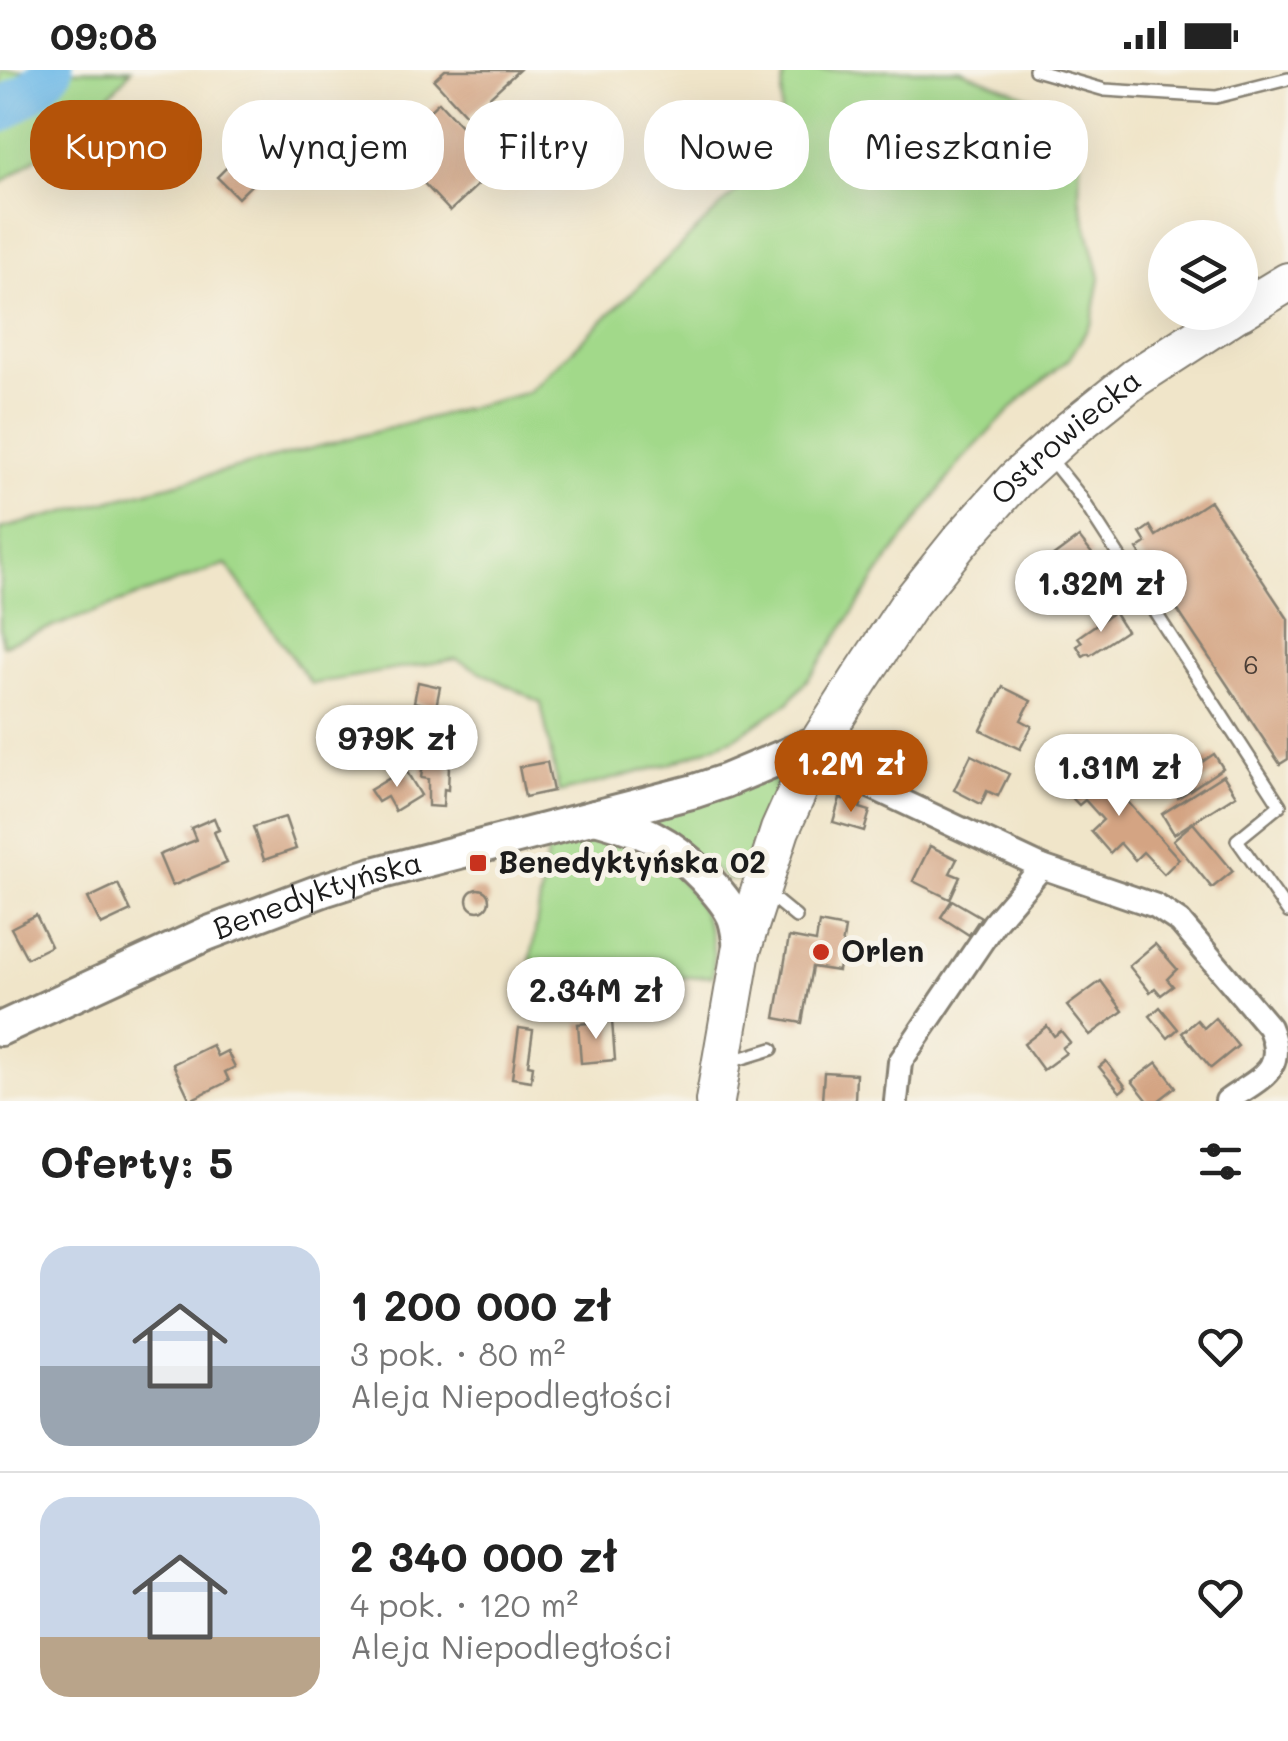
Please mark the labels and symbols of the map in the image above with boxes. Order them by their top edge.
street label: Ostrowiecka [980,359,1148,512]
pin: 1.32M zł [998,550,1204,635]
house number: 6 [1243,648,1259,680]
pin: 979K zł [305,705,489,790]
pin: 1.2M zł [759,730,943,815]
pin: 1.31M zł [1016,734,1222,819]
street label: Benedyktyńska [207,841,426,948]
place label: Benedyktyńska 02 [498,841,766,881]
marker: Benedyktyńska 02 [467,852,489,874]
place label: Orlen [841,930,924,970]
marker: Orlen [810,941,832,963]
pin: 2.34M zł [493,957,699,1042]

